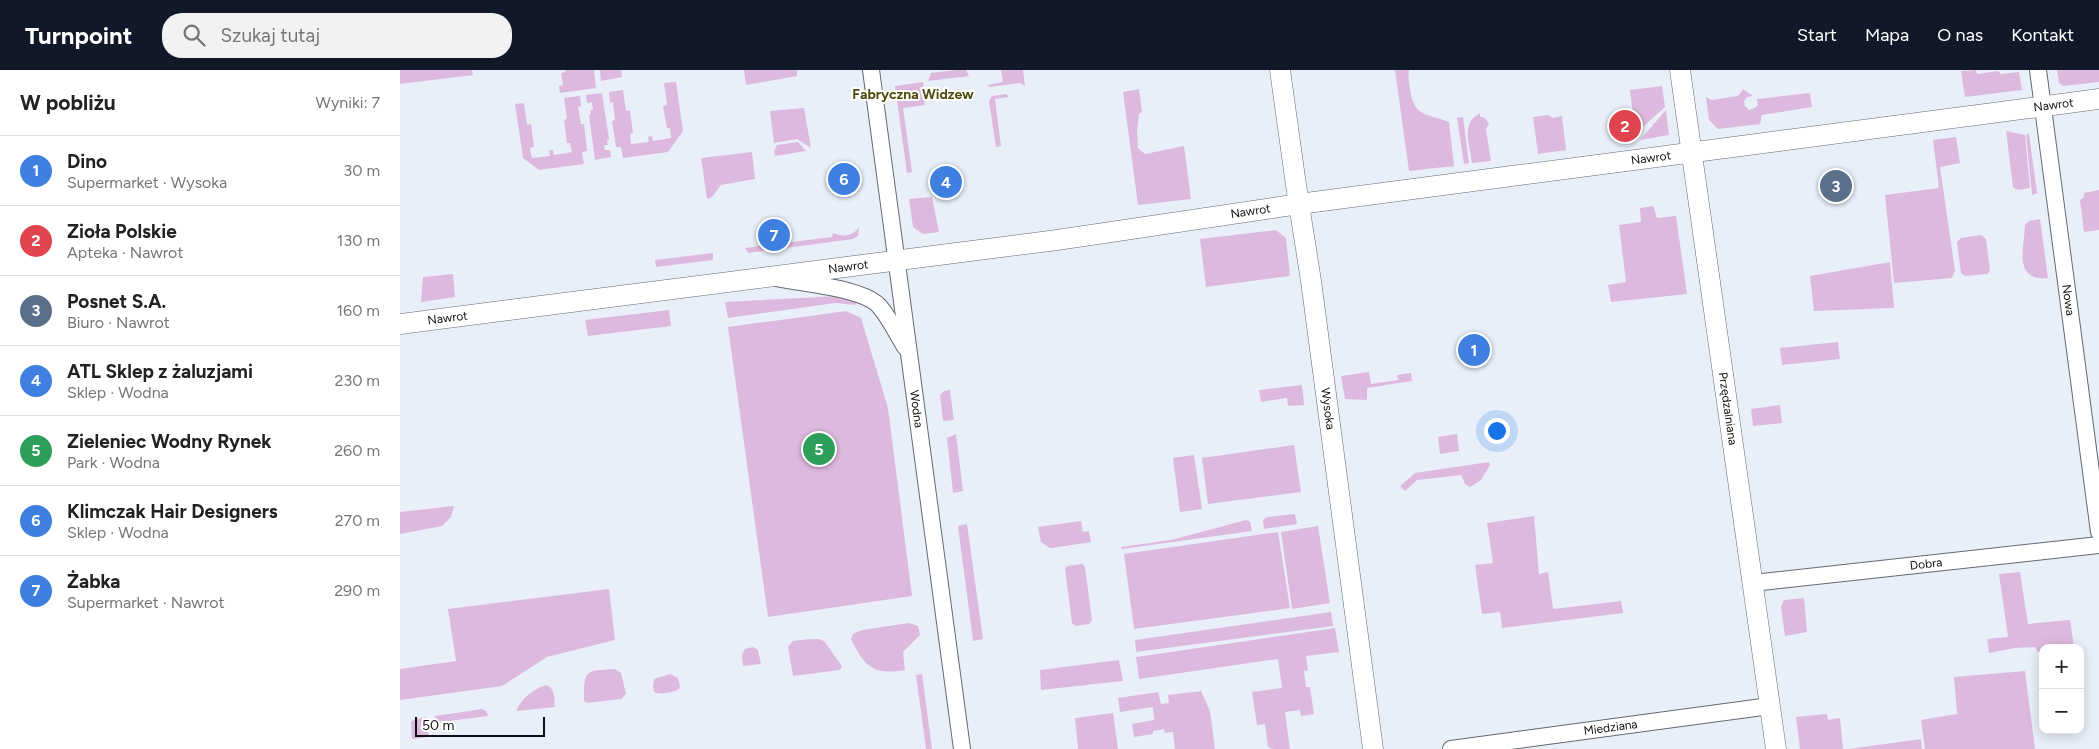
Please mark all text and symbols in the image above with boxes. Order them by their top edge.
search box [162,13,512,58]
text: Turnpoint [25,21,132,50]
icon: search [180,21,208,49]
text: Szukaj tutaj [220,24,320,47]
text: Start [1797,24,1837,46]
text: Mapa [1865,24,1909,46]
text: O nas [1937,24,1983,46]
text: Kontakt [2011,24,2074,46]
district label: Fabryczna Widzew [852,86,974,103]
text: W pobliżu [20,90,116,115]
text: Wyniki: 7 [316,93,380,112]
street label: Nawrot [2033,95,2075,115]
pin: 2 [1609,107,1641,145]
street label: Nawrot [1630,148,1672,167]
text: Dino [67,150,107,173]
pin: 6 [828,160,860,198]
text: 1 [33,161,39,180]
text: 30 m [343,161,380,180]
pin: 4 [930,163,962,201]
pin: 3 [1820,167,1852,205]
text: Supermarket · Wysoka [67,173,227,192]
street label: Nawrot [1230,201,1272,221]
pin: 7 [758,216,790,254]
text: Zioła Polskie [67,220,177,243]
text: 2 [31,231,41,250]
text: 130 m [337,231,380,250]
text: Apteka · Nawrot [67,243,183,262]
street label: Nawrot [827,257,870,276]
street label: Nowa [2059,283,2077,317]
text: Posnet S.A. [67,290,166,313]
text: 3 [32,301,40,320]
text: 160 m [337,301,380,320]
street label: Nawrot [427,308,469,327]
text: Biuro · Nawrot [67,313,170,332]
pin: 1 [1458,331,1490,369]
text: ATL Sklep z żaluzjami [67,360,253,383]
text: 4 [31,371,41,390]
text: 230 m [335,371,380,390]
street label: Przędzalniana [1716,371,1740,446]
text: Sklep · Wodna [67,383,169,402]
street label: Wysoka [1318,387,1338,430]
street label: Wodna [907,389,926,429]
your location [1484,418,1510,444]
text: Zieleniec Wodny Rynek [67,430,272,453]
pin: 5 [803,430,835,468]
text: 5 [31,441,41,460]
text: 260 m [334,441,380,460]
text: Park · Wodna [67,453,160,472]
text: Klimczak Hair Designers [67,500,278,523]
text: 6 [31,511,41,530]
text: 270 m [335,511,380,530]
text: Sklep · Wodna [67,523,169,542]
street label: Dobra [1909,555,1943,573]
text: Żabka [67,570,120,593]
text: 7 [32,581,40,600]
text: 290 m [334,581,380,600]
text: Supermarket · Nawrot [67,593,225,612]
map controls [2039,644,2084,734]
button: + [2039,644,2084,689]
button: − [2039,689,2084,734]
scale bar [415,714,545,737]
text: 50 m [422,717,454,734]
street label: Miedziana [1583,717,1638,738]

